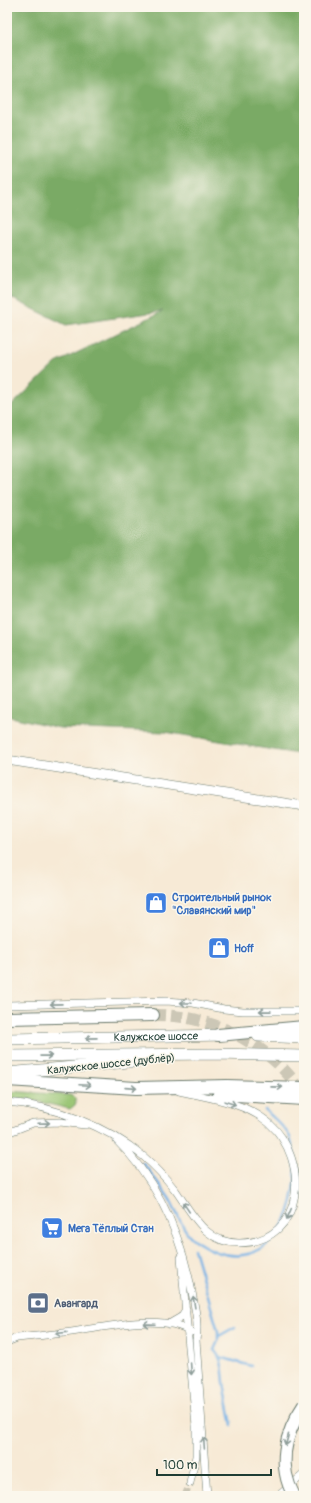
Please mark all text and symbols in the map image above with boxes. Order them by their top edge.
shop icon: Строительный рынок "Славянский мир" [143,890,169,916]
place label: Строительный рынок "Славянский мир" [172,891,272,917]
shop icon: Hoff [206,935,232,961]
place label: Hoff [234,942,255,955]
one-way arrow [180,999,193,1006]
one-way arrow [50,1000,63,1008]
one-way arrow [259,1007,272,1015]
street label: Калужское шоссе [114,1029,199,1044]
one-way arrow [85,1034,98,1042]
street label: Калужское шоссе (дублёр) [46,1051,176,1077]
one-way arrow [39,1052,52,1059]
one-way arrow [78,1081,91,1089]
one-way arrow [270,1083,283,1091]
one-way arrow [124,1084,137,1091]
one-way arrow [223,1100,236,1107]
one-way arrow [37,1119,50,1127]
one-way arrow [182,1201,190,1212]
one-way arrow [285,1207,292,1219]
supermarket icon: Мега Тёплый Cтан [39,1215,65,1241]
place label: Мега Тёплый Cтан [68,1222,154,1235]
bank icon: Авангард [25,1290,51,1316]
one-way arrow [190,1296,198,1309]
place label: Авангард [54,1297,98,1310]
one-way arrow [143,1320,156,1327]
one-way arrow [55,1329,68,1337]
one-way arrow [187,1362,194,1375]
one-way arrow [283,1433,290,1446]
one-way arrow [201,1437,208,1450]
scale bar [157,1451,271,1477]
text: 100 m [163,1458,198,1473]

